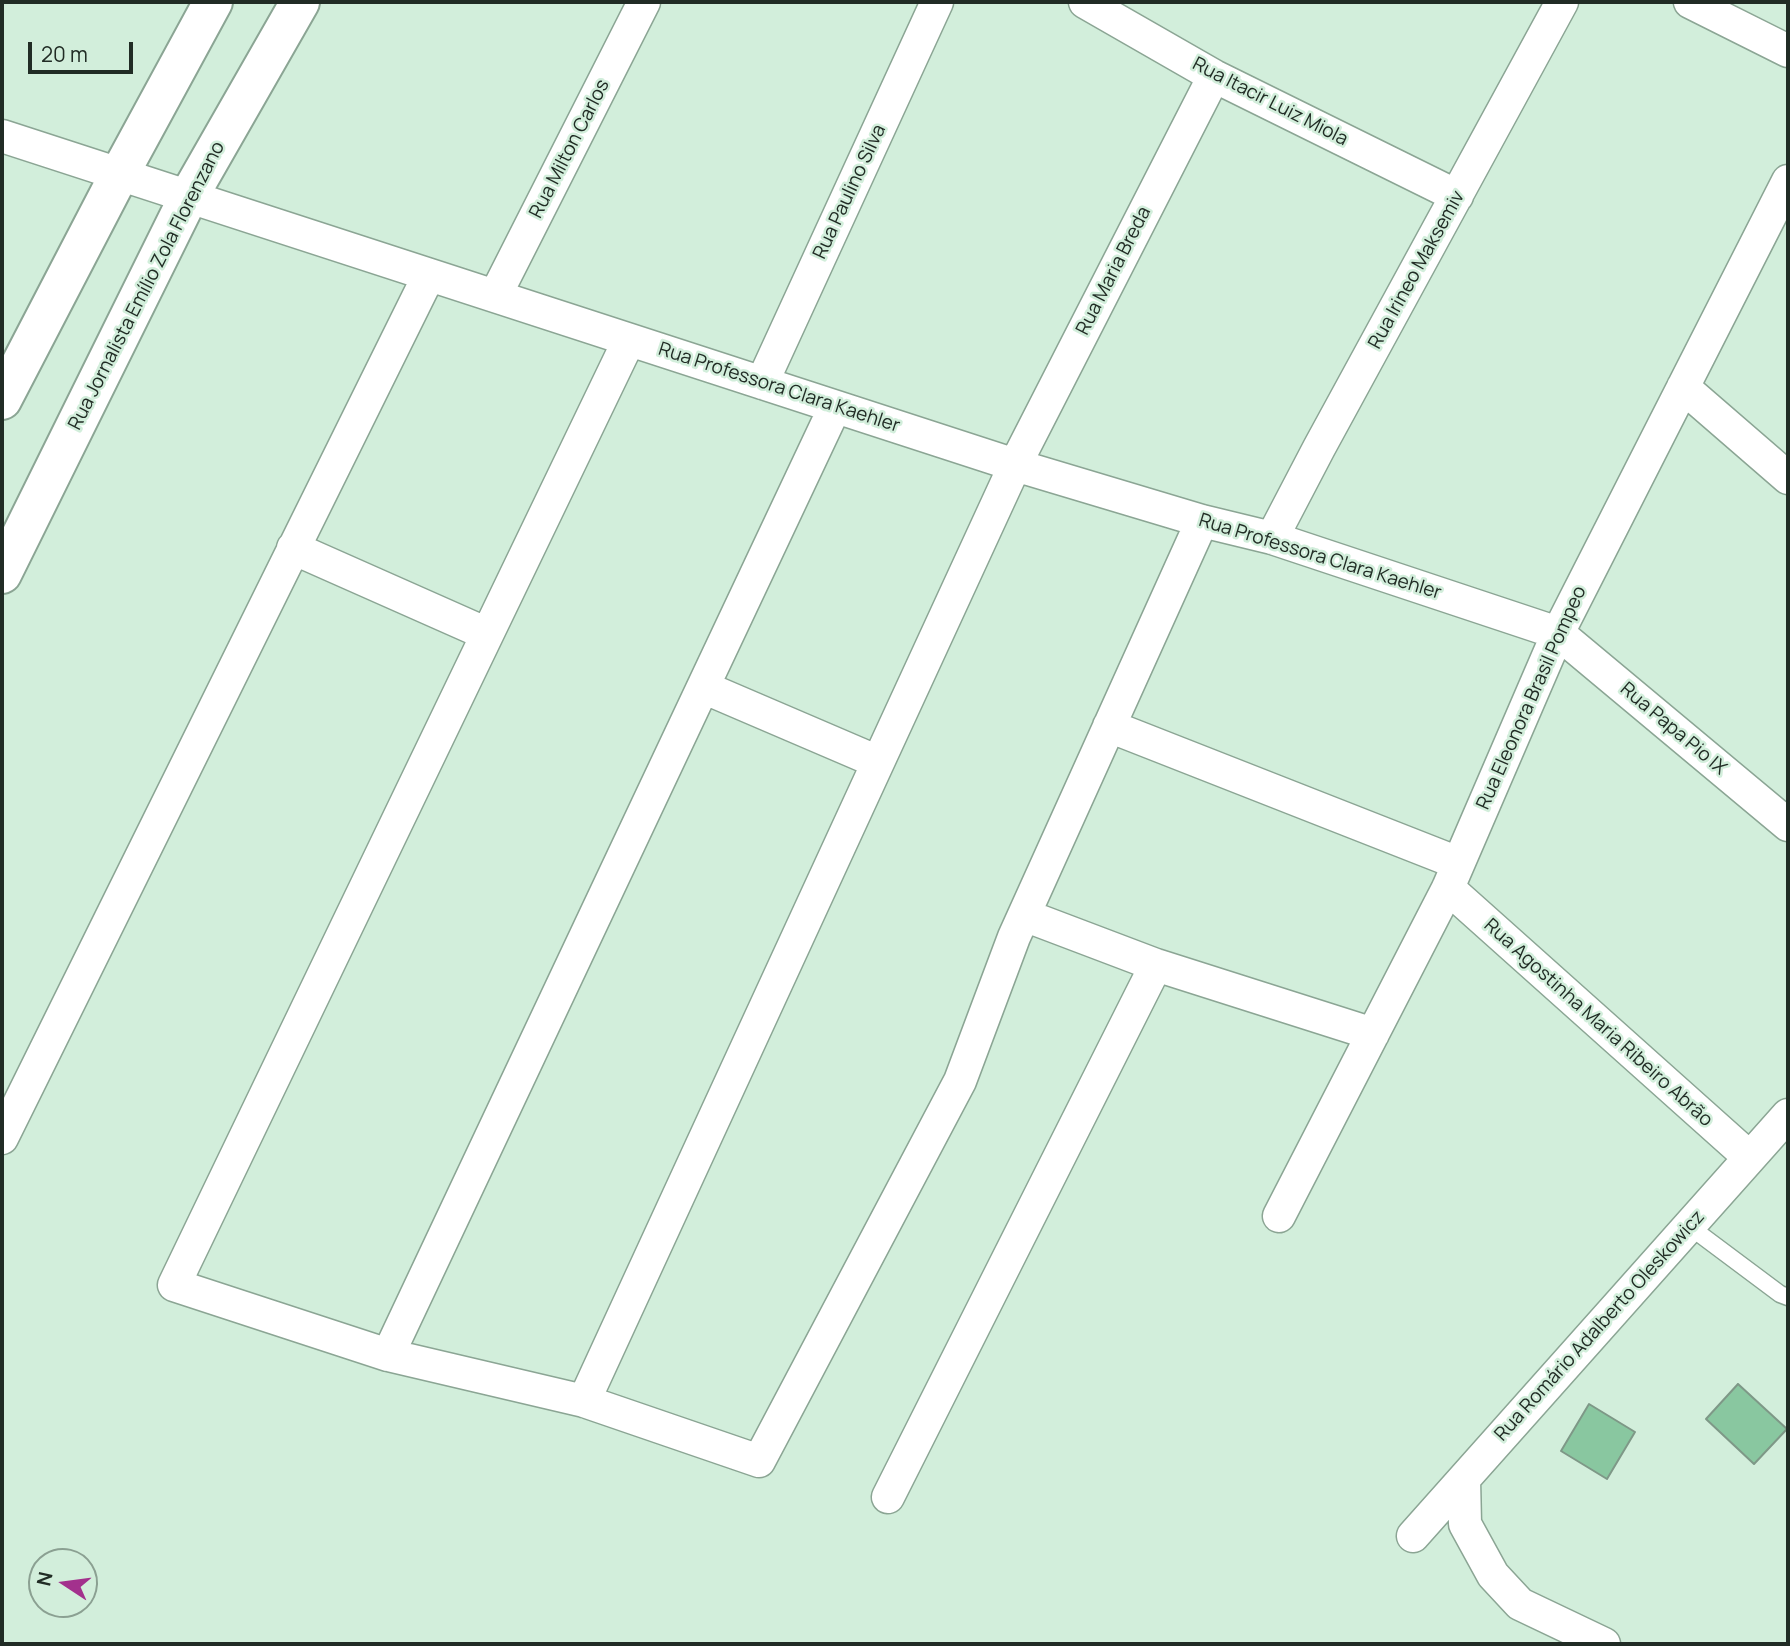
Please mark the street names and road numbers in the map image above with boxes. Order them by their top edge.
street label: Rua Itacir Luiz Miola [1188,53,1352,151]
street label: Rua Milton Carlos [525,76,615,222]
street label: Rua Paulino Silva [809,121,891,263]
street label: Rua Jornalista Emílio Zola Florenzano [64,138,230,434]
street label: Rua Irineo Maksemiv [1364,187,1470,353]
street label: Rua Maria Breda [1072,203,1156,339]
street label: Rua Professora Clara Kaehler [655,338,903,438]
street label: Rua Professora Clara Kaehler [1196,509,1444,605]
street label: Rua Eleonora Brasil Pompeo [1472,583,1592,813]
street label: Rua Papa Pio IX [1615,678,1731,780]
street label: Rua Agostinha Maria Ribeiro Abrão [1479,914,1717,1132]
street label: Rua Romário Adalberto Oleskowicz [1490,1206,1710,1446]

